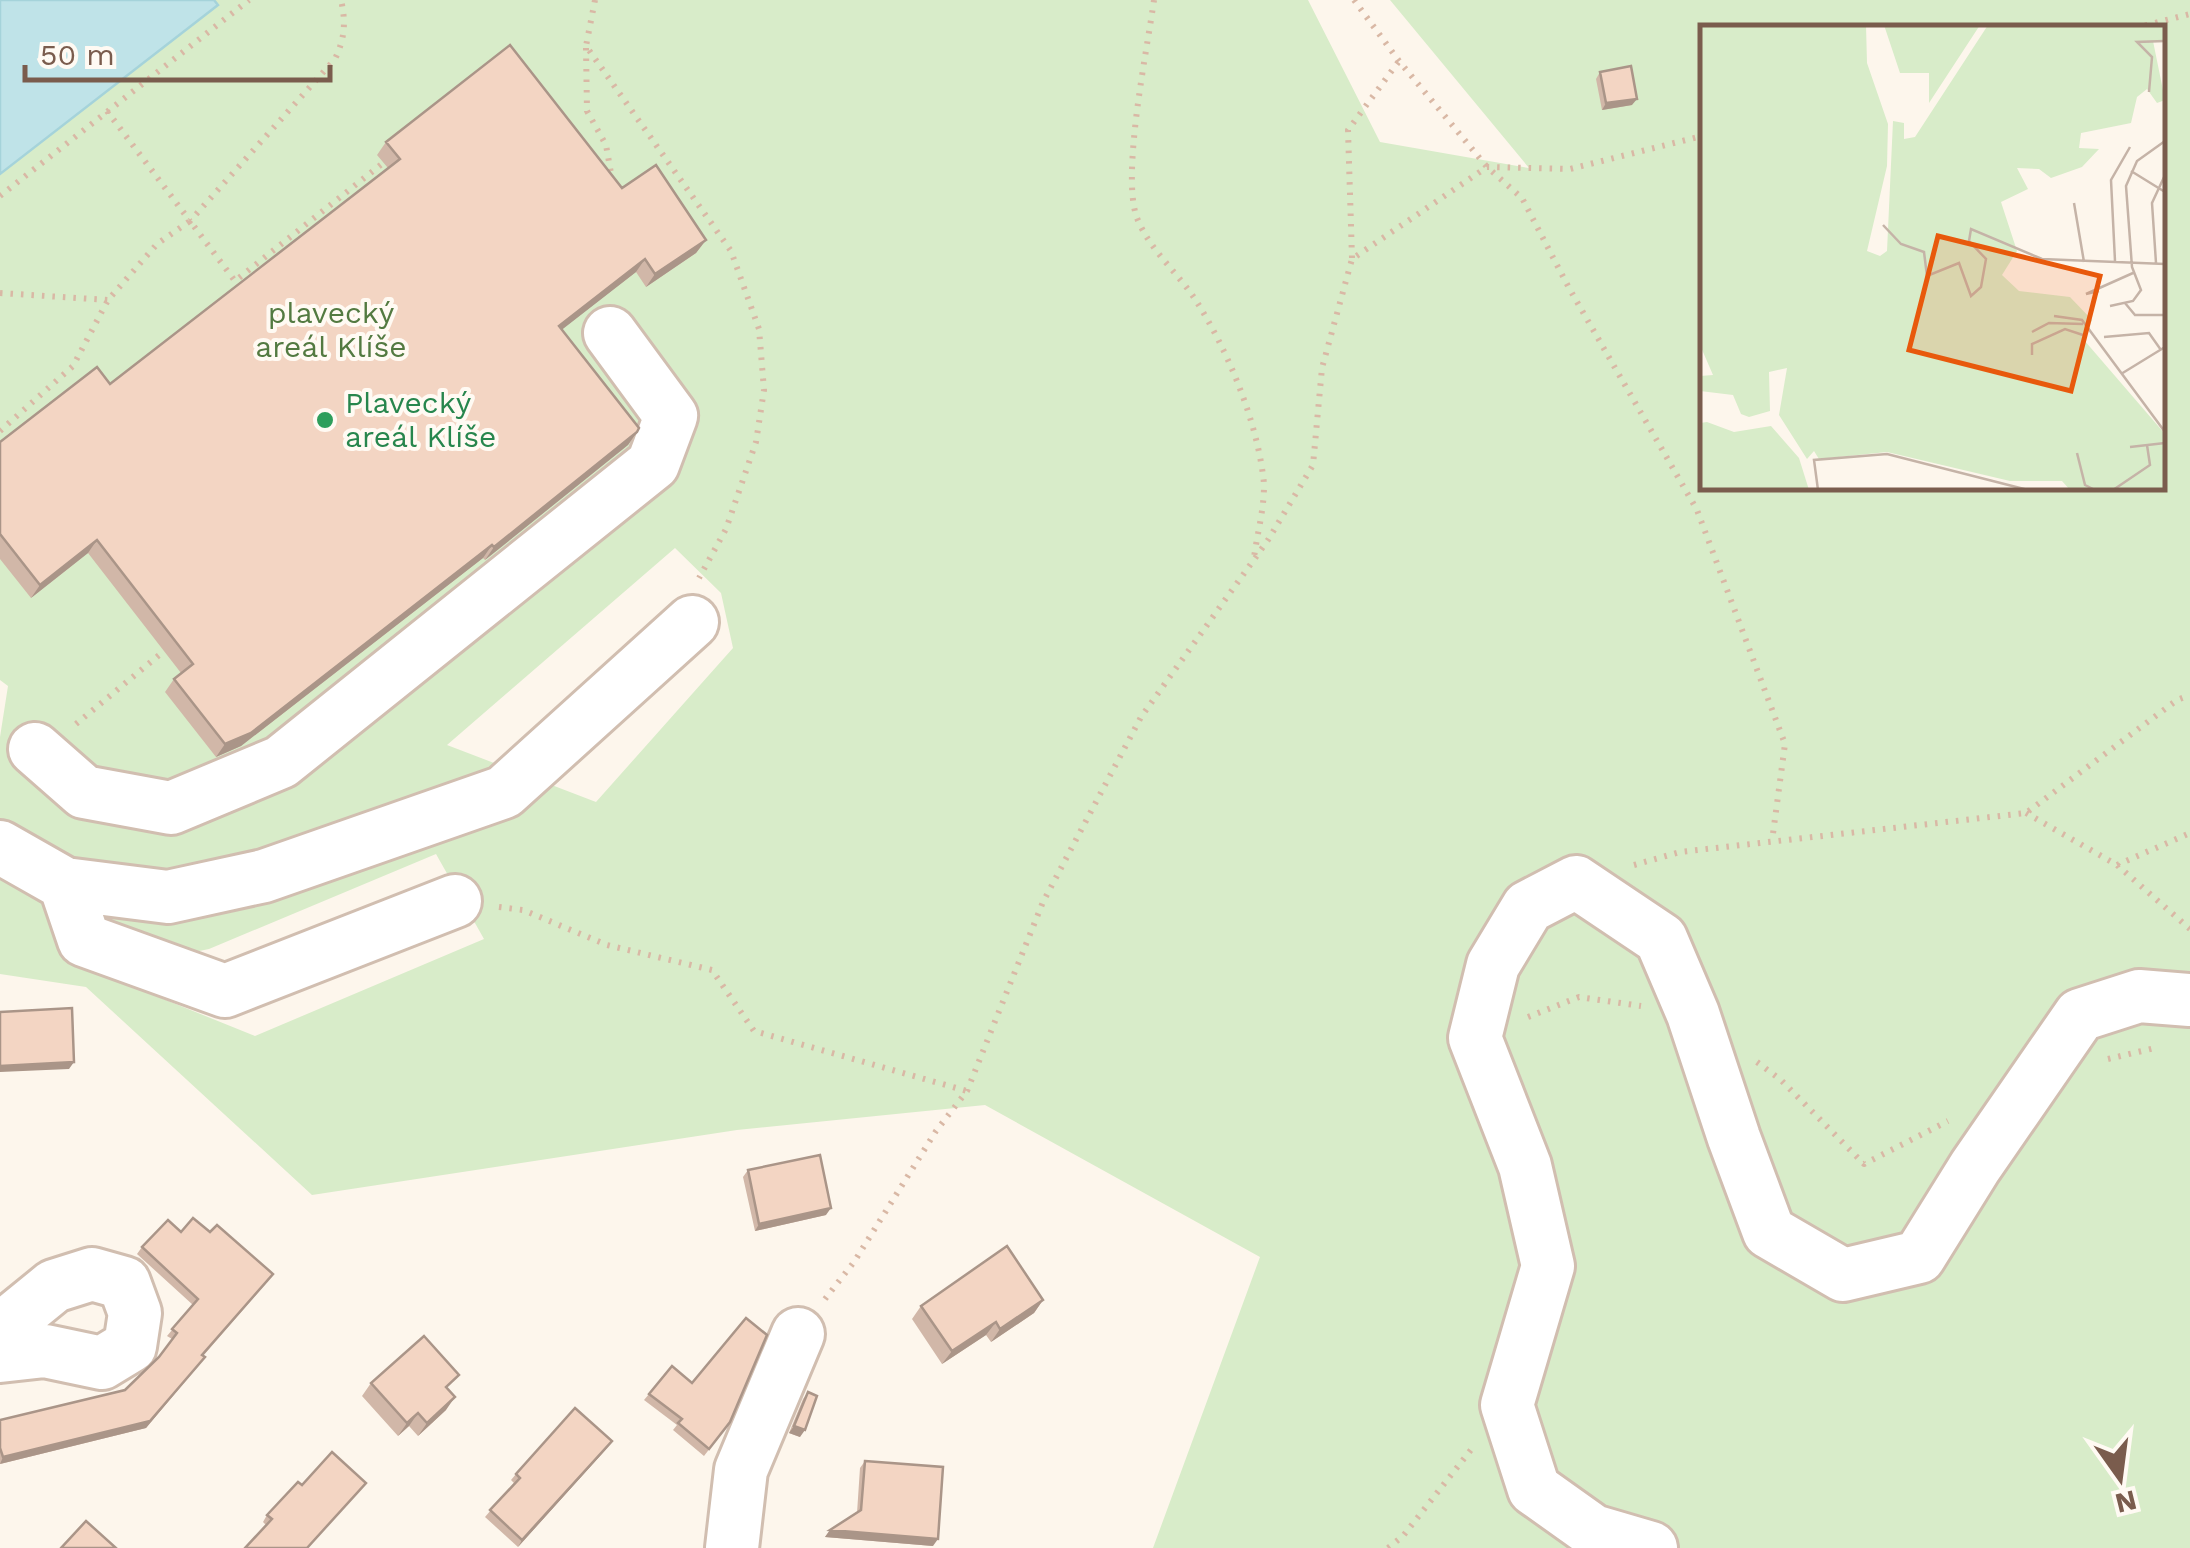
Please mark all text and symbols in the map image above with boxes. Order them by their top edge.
scale bar [25,20,330,82]
inset map [1700,25,2165,490]
text: 50 m [40,37,115,72]
park label: plavecký areál Klíše [255,295,407,364]
place label: Plavecký areál Klíše [345,385,496,454]
marker: Plavecký areál Klíše [314,409,336,431]
north arrow [2070,1428,2170,1528]
text: N [2112,1483,2140,1520]

